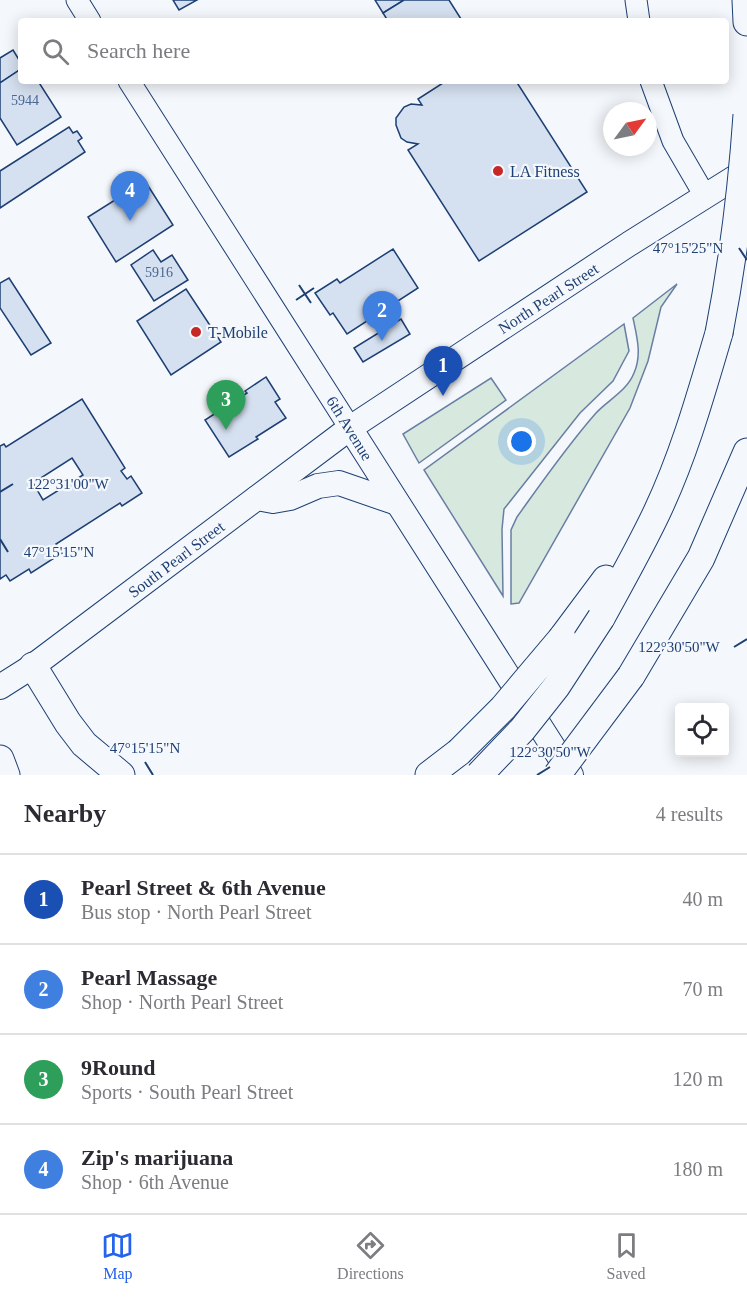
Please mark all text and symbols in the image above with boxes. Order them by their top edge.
search box [18,18,729,84]
icon: search [39,35,72,68]
text: Search here [87,38,190,63]
house number: 5944 [11,93,39,108]
north arrow [603,102,657,156]
place label: LA Fitness [510,163,580,180]
marker: LA Fitness [491,164,505,178]
pin: 4 [110,172,150,221]
text: 47°15'25"N [653,240,723,256]
street label: North Pearl Street [495,260,602,337]
house number: 5916 [145,265,173,280]
pin: 2 [362,292,401,341]
place label: T-Mobile [208,324,268,341]
marker: T-Mobile [189,325,203,339]
pin: 1 [424,346,462,396]
pin: 3 [206,380,246,430]
street label: 6th Avenue [323,393,376,463]
your location [507,427,536,456]
text: 122°31'00"W [27,476,110,492]
street label: South Pearl Street [125,518,228,601]
text: 47°15'15"N [24,544,94,560]
text: 122°30'50"W [638,639,721,655]
map controls [675,703,729,757]
button: locate [675,703,729,757]
text: 47°15'15"N [110,740,180,756]
text: 122°30'50"W [509,744,592,760]
text: Nearby [24,799,106,828]
text: 4 results [656,803,723,825]
text: Pearl Street & 6th Avenue [81,875,326,900]
text: 1 [39,888,49,910]
text: 40 m [682,888,723,910]
text: Bus stop · North Pearl Street [81,901,312,923]
text: Pearl Massage [81,965,217,990]
text: 2 [39,978,49,1000]
text: 70 m [682,978,723,1000]
text: Shop · North Pearl Street [81,991,283,1013]
text: 9Round [81,1055,156,1080]
text: 3 [39,1068,49,1090]
text: 120 m [672,1068,723,1090]
text: Sports · South Pearl Street [81,1081,293,1103]
text: Zip's marijuana [81,1145,233,1170]
text: 4 [39,1158,49,1180]
text: 180 m [672,1158,723,1180]
text: Shop · 6th Avenue [81,1171,229,1193]
tab: Map [101,1229,134,1283]
tab: Directions [337,1229,404,1283]
tab: Saved [606,1229,646,1283]

